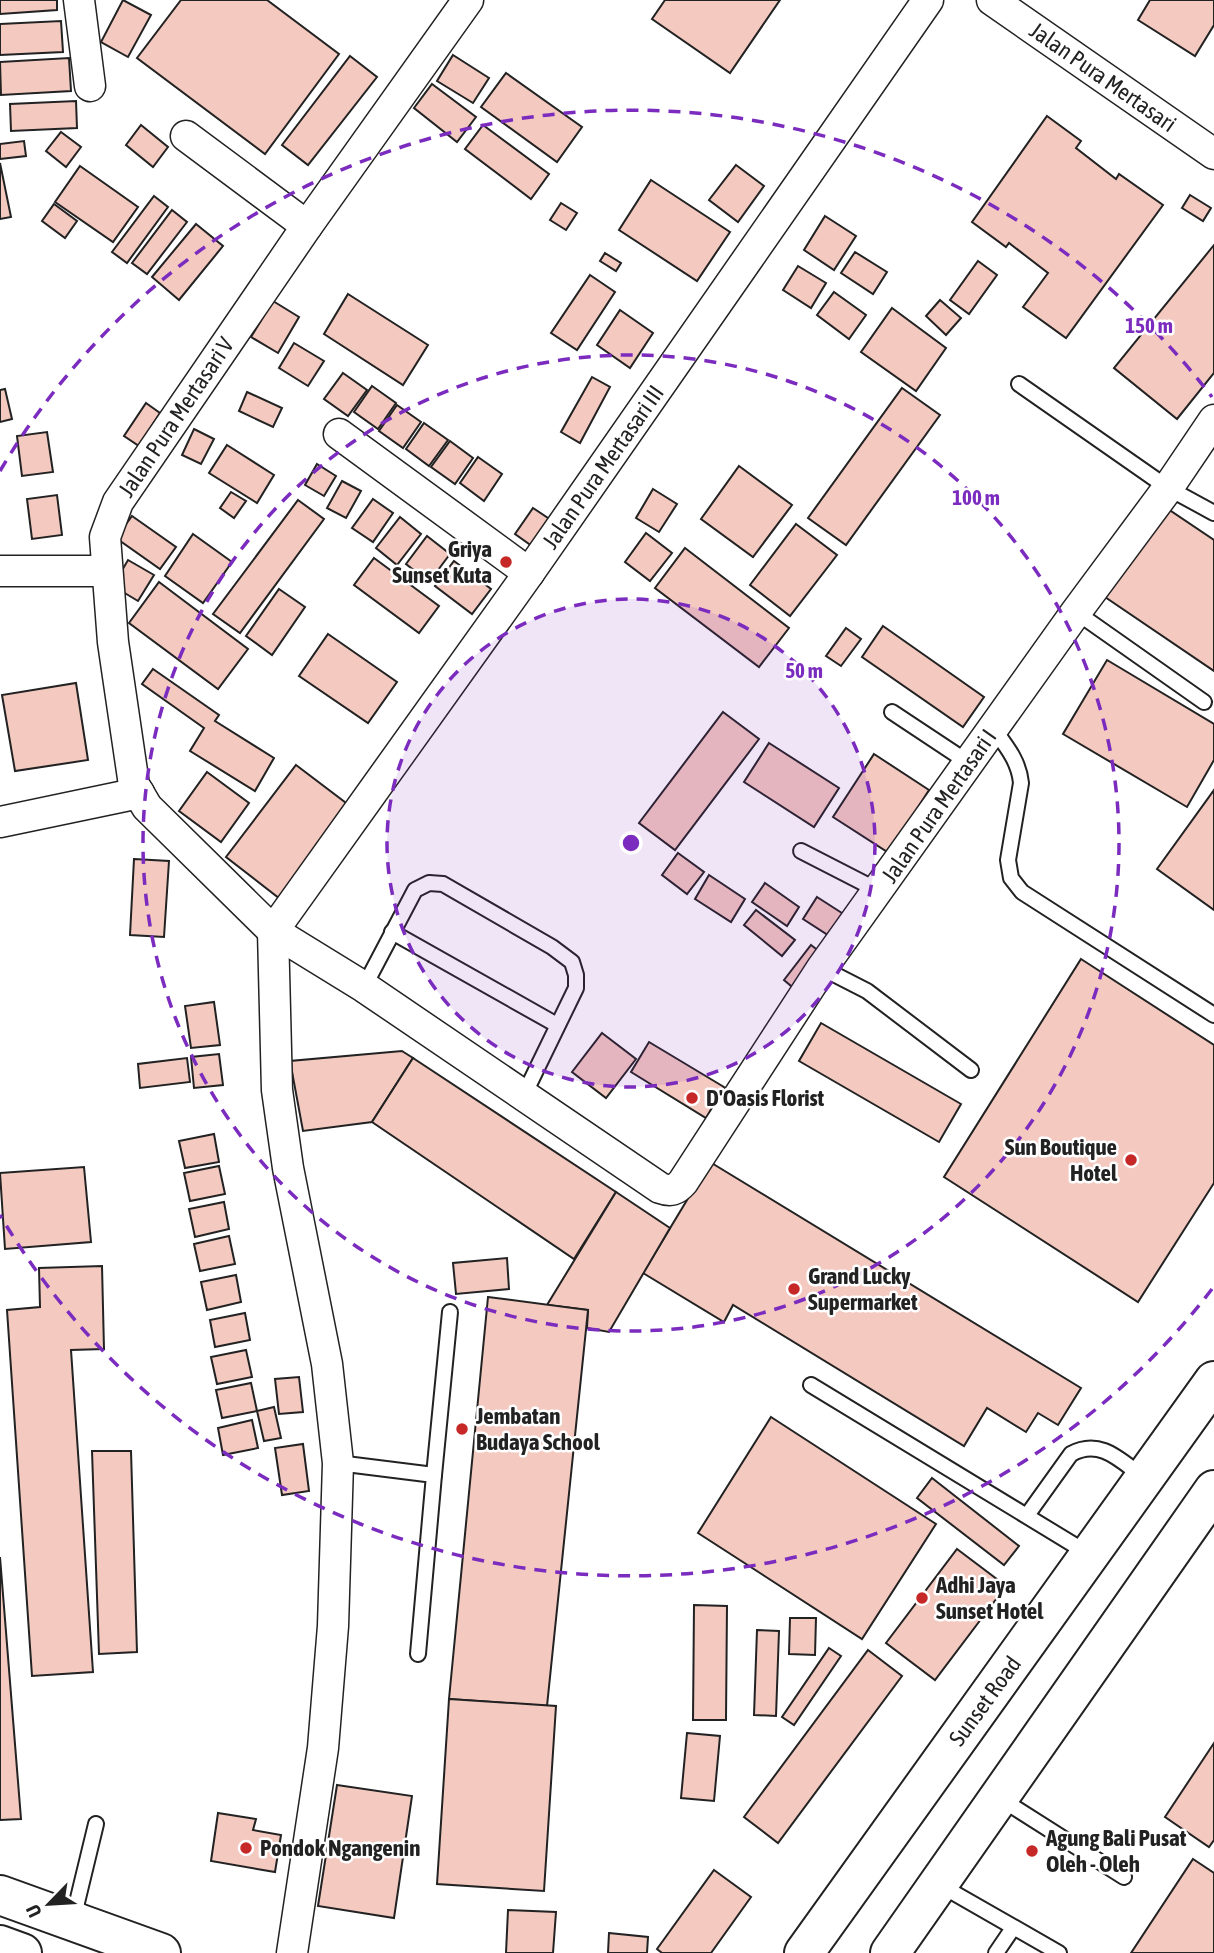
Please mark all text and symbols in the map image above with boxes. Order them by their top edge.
street label: Jalan Pura Mertasari [1025,17,1181,137]
text: 150 m [1125,313,1173,337]
street label: Jalan Pura Mertasari V [113,332,239,502]
street label: Jalan Pura Mertasari III [537,380,669,554]
text: 100 m [952,485,1000,509]
place label: Griya Sunset Kuta [392,536,492,588]
marker: Griya Sunset Kuta [498,554,514,570]
text: 50 m [785,658,823,682]
street label: Jalan Pura Mertasari I [876,724,1002,888]
centre of rings [619,831,643,855]
place label: D'Oasis Florist [706,1085,825,1111]
marker: D'Oasis Florist [684,1090,700,1106]
place label: Sun Boutique Hotel [1005,1134,1118,1186]
marker: Sun Boutique Hotel [1123,1152,1139,1168]
place label: Grand Lucky Supermarket [808,1263,918,1315]
marker: Grand Lucky Supermarket [786,1281,802,1297]
place label: Jembatan Budaya School [475,1403,601,1455]
marker: Jembatan Budaya School [454,1421,470,1437]
place label: Adhi Jaya Sunset Hotel [935,1572,1044,1624]
marker: Adhi Jaya Sunset Hotel [914,1590,930,1606]
street label: Sunset Road [944,1651,1026,1751]
place label: Agung Bali Pusat Oleh - Oleh [1045,1825,1187,1877]
place label: Pondok Ngangenin [260,1835,420,1861]
marker: Pondok Ngangenin [238,1840,254,1856]
marker: Agung Bali Pusat Oleh - Oleh [1024,1843,1040,1859]
north arrow [14,1869,84,1939]
text: U [21,1901,46,1921]

